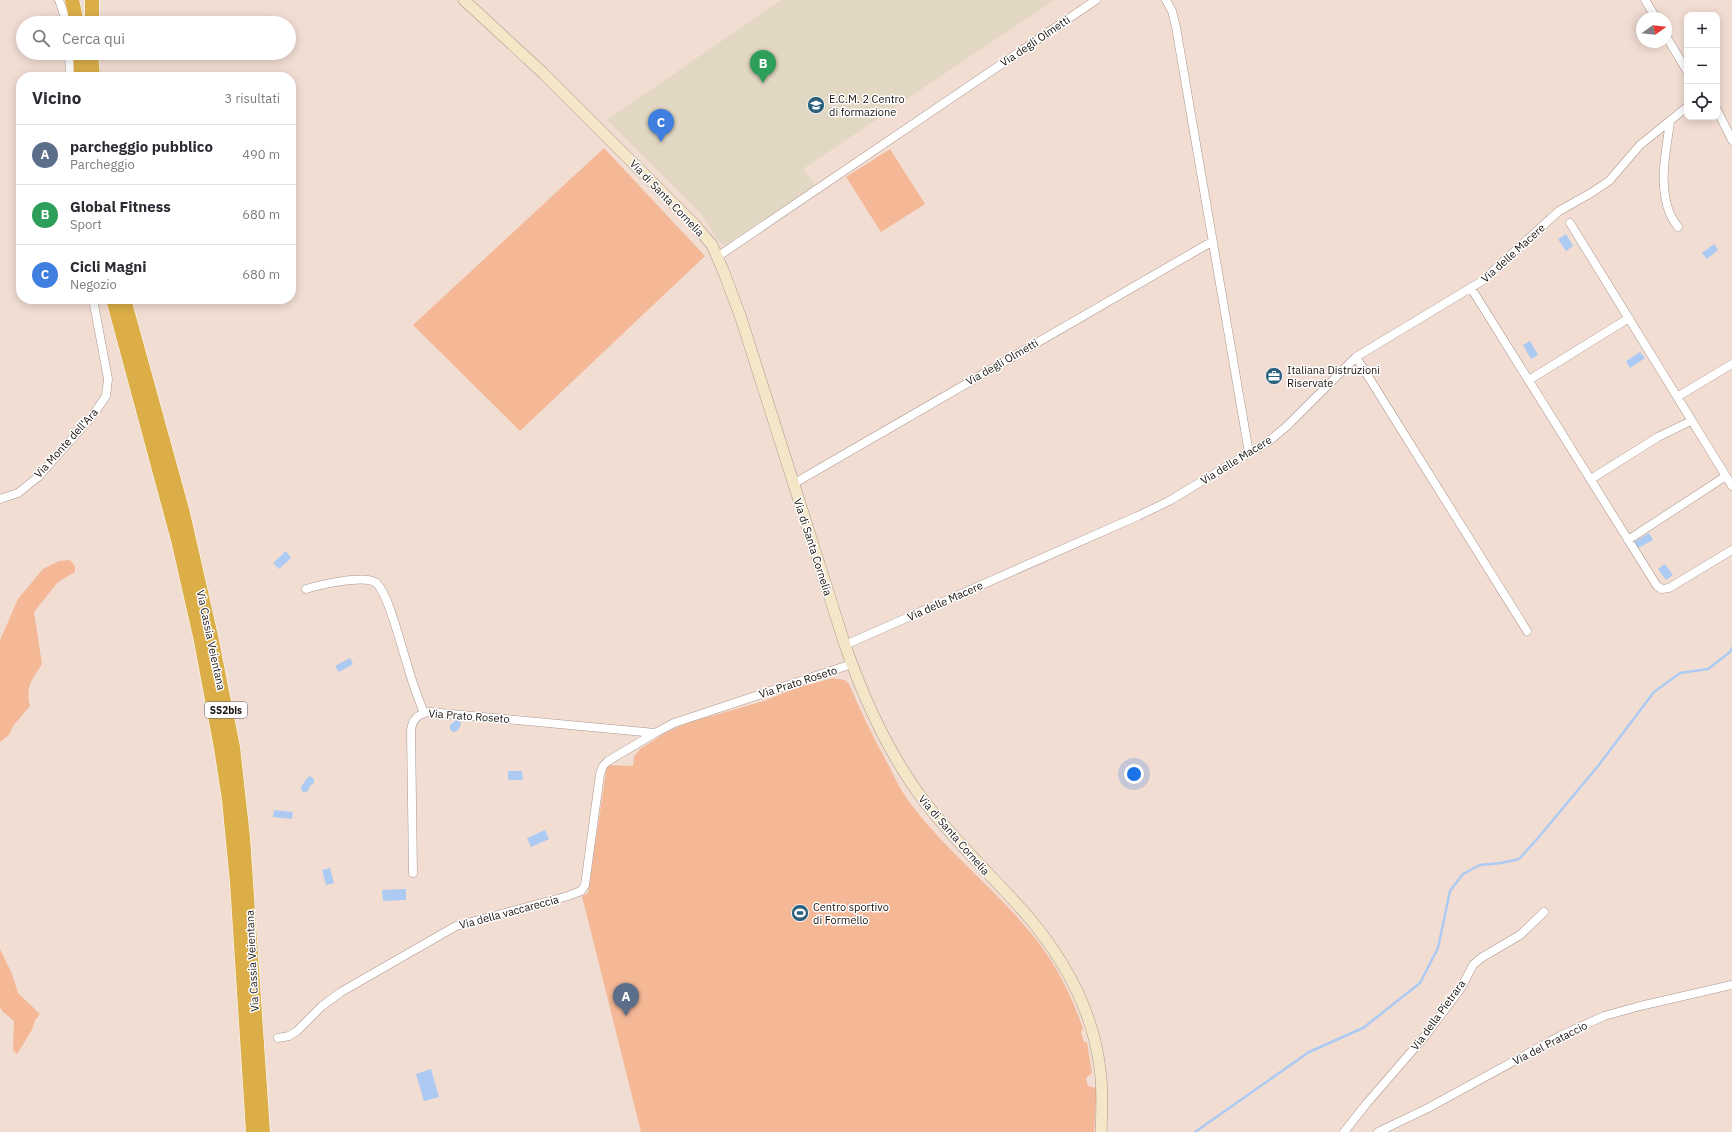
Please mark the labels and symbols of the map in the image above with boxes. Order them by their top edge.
street label: Via degli Olmetti [997,12,1073,70]
north arrow [1636,12,1672,48]
pin: B [750,50,776,83]
place label: E.C.M. 2 Centro di formazione [829,92,905,119]
school or university icon: E.C.M. 2 Centro di formazione [806,95,826,115]
pin: C [648,109,674,142]
street label: Via di Santa Cornelia [627,157,707,239]
street label: Via delle Macere [1478,221,1548,285]
street label: Via degli Olmetti [963,336,1041,388]
place label: Italiana Distruzioni Riservate [1287,363,1380,390]
office icon: Italiana Distruzioni Riservate [1264,366,1284,386]
street label: Via Monte dell'Ara [31,405,101,481]
street label: Via delle Macere [1198,433,1274,487]
street label: Via di Santa Cornelia [791,497,835,598]
street label: Via delle Macere [905,578,985,624]
street label: Via Cassia Veientana [194,589,228,691]
street label: Via Prato Roseto [757,663,839,701]
road number: SS2bis [205,702,247,718]
street label: Via Prato Roseto [428,706,510,726]
your location [1124,764,1144,784]
street label: Via di Santa Cornelia [915,792,993,878]
street label: Via della vaccareccia [458,892,560,932]
place label: Centro sportivo di Formello [813,900,889,927]
sports icon: Centro sportivo di Formello [790,903,810,923]
street label: Via Cassia Veientana [242,910,262,1012]
street label: Via della Pietrara [1408,977,1468,1053]
pin: A [613,983,639,1016]
street label: Via del Prataccio [1510,1018,1590,1068]

